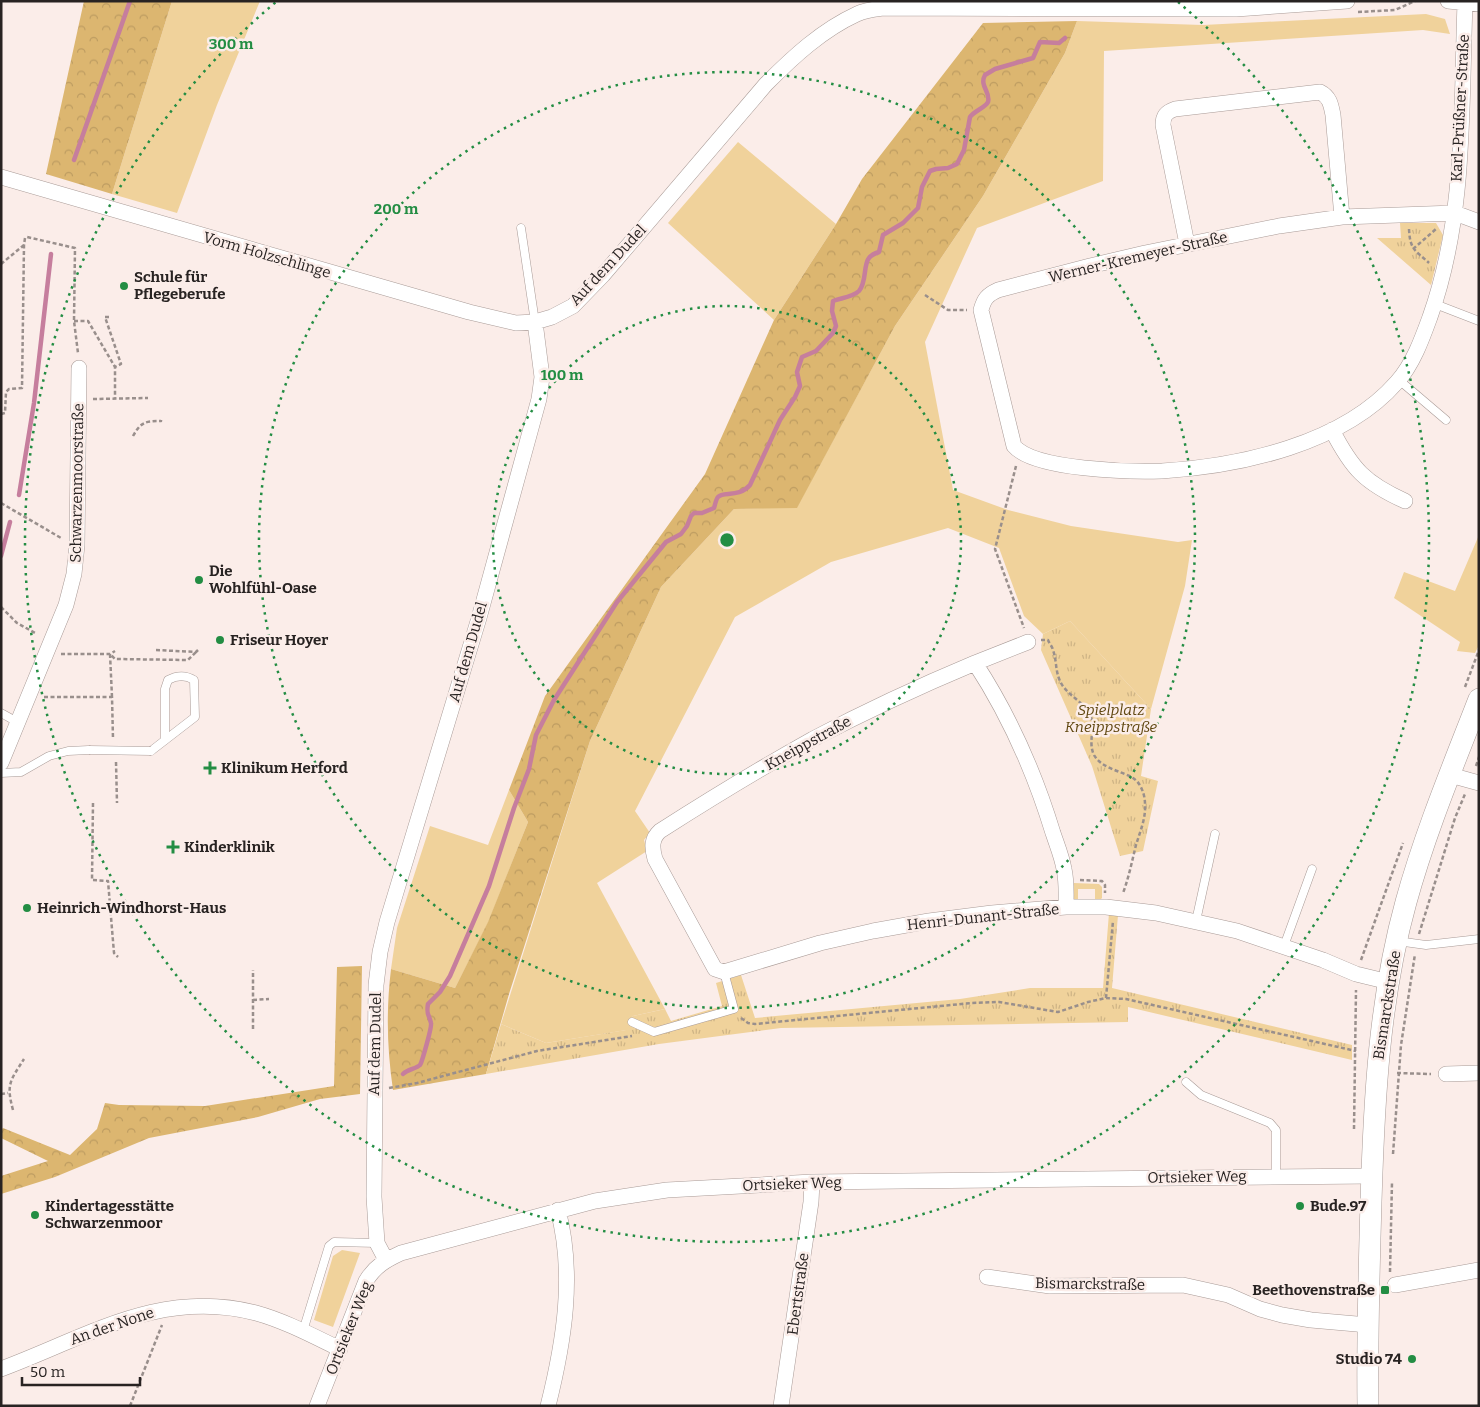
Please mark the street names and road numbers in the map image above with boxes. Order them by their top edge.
street label: Karl-Prüßner-Straße [1447,34,1473,182]
street label: Auf dem Dudel [566,221,650,309]
street label: Vorm Holzschlinge [201,228,333,282]
street label: Werner-Kremeyer-Straße [1047,228,1229,286]
street label: Schwarzenmoorstraße [67,403,87,563]
street label: Auf dem Dudel [445,600,491,704]
street label: Kneippstraße [762,712,854,774]
street label: Henri-Dunant-Straße [906,900,1060,934]
street label: Bismarckstraße [1370,949,1404,1061]
street label: Auf dem Dudel [365,992,385,1096]
street label: Ortsieker Weg [1147,1167,1247,1187]
street label: Ortsieker Weg [742,1173,842,1195]
street label: Ebertstraße [783,1252,813,1336]
street label: Bismarckstraße [1035,1274,1145,1294]
street label: Ortsieker Weg [322,1279,376,1377]
street label: An der None [68,1303,156,1349]

